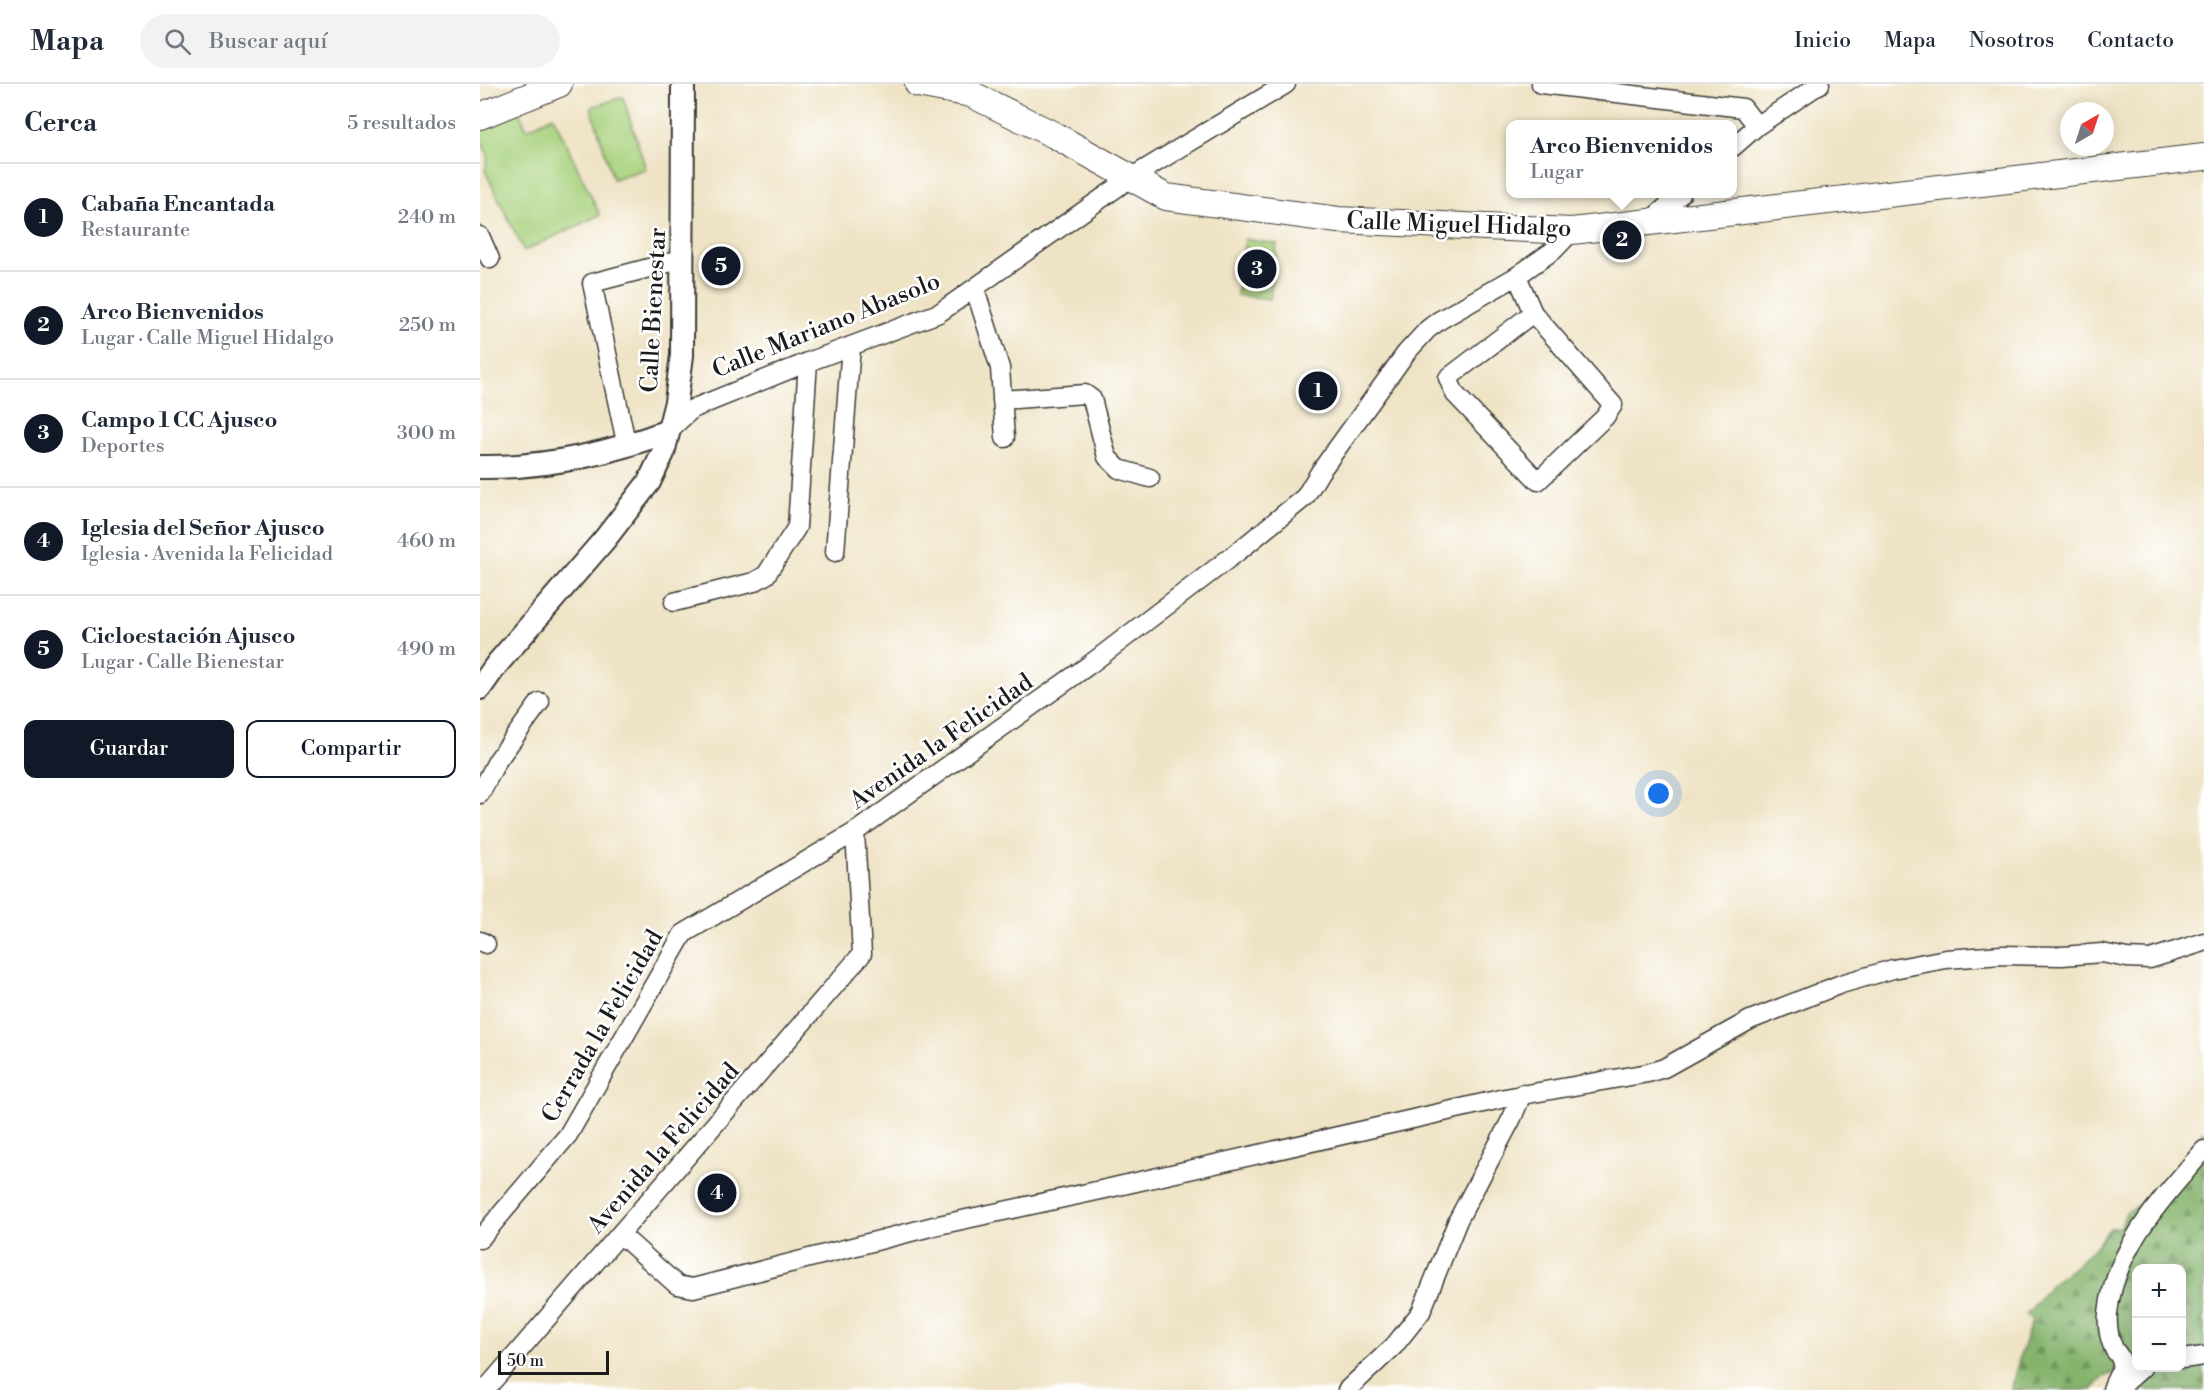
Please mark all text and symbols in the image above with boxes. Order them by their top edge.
search box [140,14,560,68]
text: Mapa [30,24,104,59]
icon: search [161,25,194,58]
text: Buscar aquí [209,28,328,55]
text: Inicio [1794,28,1851,54]
text: Mapa [1884,28,1936,54]
text: Nosotros [1969,28,2054,54]
text: Contacto [2087,28,2174,54]
north arrow [2060,102,2114,156]
text: Cerca [24,107,97,139]
text: 5 resultados [347,111,456,136]
popup [1506,120,1737,198]
text: Arco Bienvenidos [1530,133,1713,160]
text: Lugar [1530,160,1584,185]
text: Cabaña Encantada [81,191,275,218]
text: 1 [39,205,48,230]
text: 240 m [398,205,456,230]
street label: Calle Miguel Hidalgo [1346,206,1572,244]
text: Restaurante [81,218,190,243]
pin: 2 [1602,218,1642,262]
street label: Calle Bienestar [635,227,673,393]
pin: 5 [702,244,740,288]
pin: 3 [1238,246,1276,291]
street label: Calle Mariano Abasolo [708,266,945,385]
text: Arco Bienvenidos [81,299,264,326]
text: 2 [37,313,50,338]
text: 250 m [399,313,456,338]
text: Lugar · Calle Miguel Hidalgo [81,326,334,351]
pin: 1 [1298,368,1338,414]
text: Campo 1 CC Ajusco [81,407,278,434]
text: 3 [37,421,50,446]
text: 300 m [397,421,456,446]
text: Deportes [81,434,164,459]
text: Iglesia del Señor Ajusco [81,515,325,542]
text: 4 [37,529,50,554]
text: 460 m [397,529,456,554]
text: Iglesia · Avenida la Felicidad [81,542,333,567]
text: Cicloestación Ajusco [81,623,295,650]
text: 5 [37,637,50,662]
text: 490 m [397,637,456,662]
text: Lugar · Calle Bienestar [81,650,284,675]
street label: Avenida la Felicidad [843,667,1039,817]
button: Guardar [24,720,234,778]
button: Compartir [246,720,456,778]
your location [1644,779,1673,808]
street label: Cerrada la Felicidad [535,924,670,1128]
street label: Avenida la Felicidad [581,1057,746,1241]
pin: 4 [698,1170,736,1216]
map controls [2132,1264,2186,1372]
button: + [2132,1264,2186,1318]
button: − [2132,1318,2186,1372]
scale bar [498,1348,609,1376]
text: 50 m [507,1351,544,1371]

